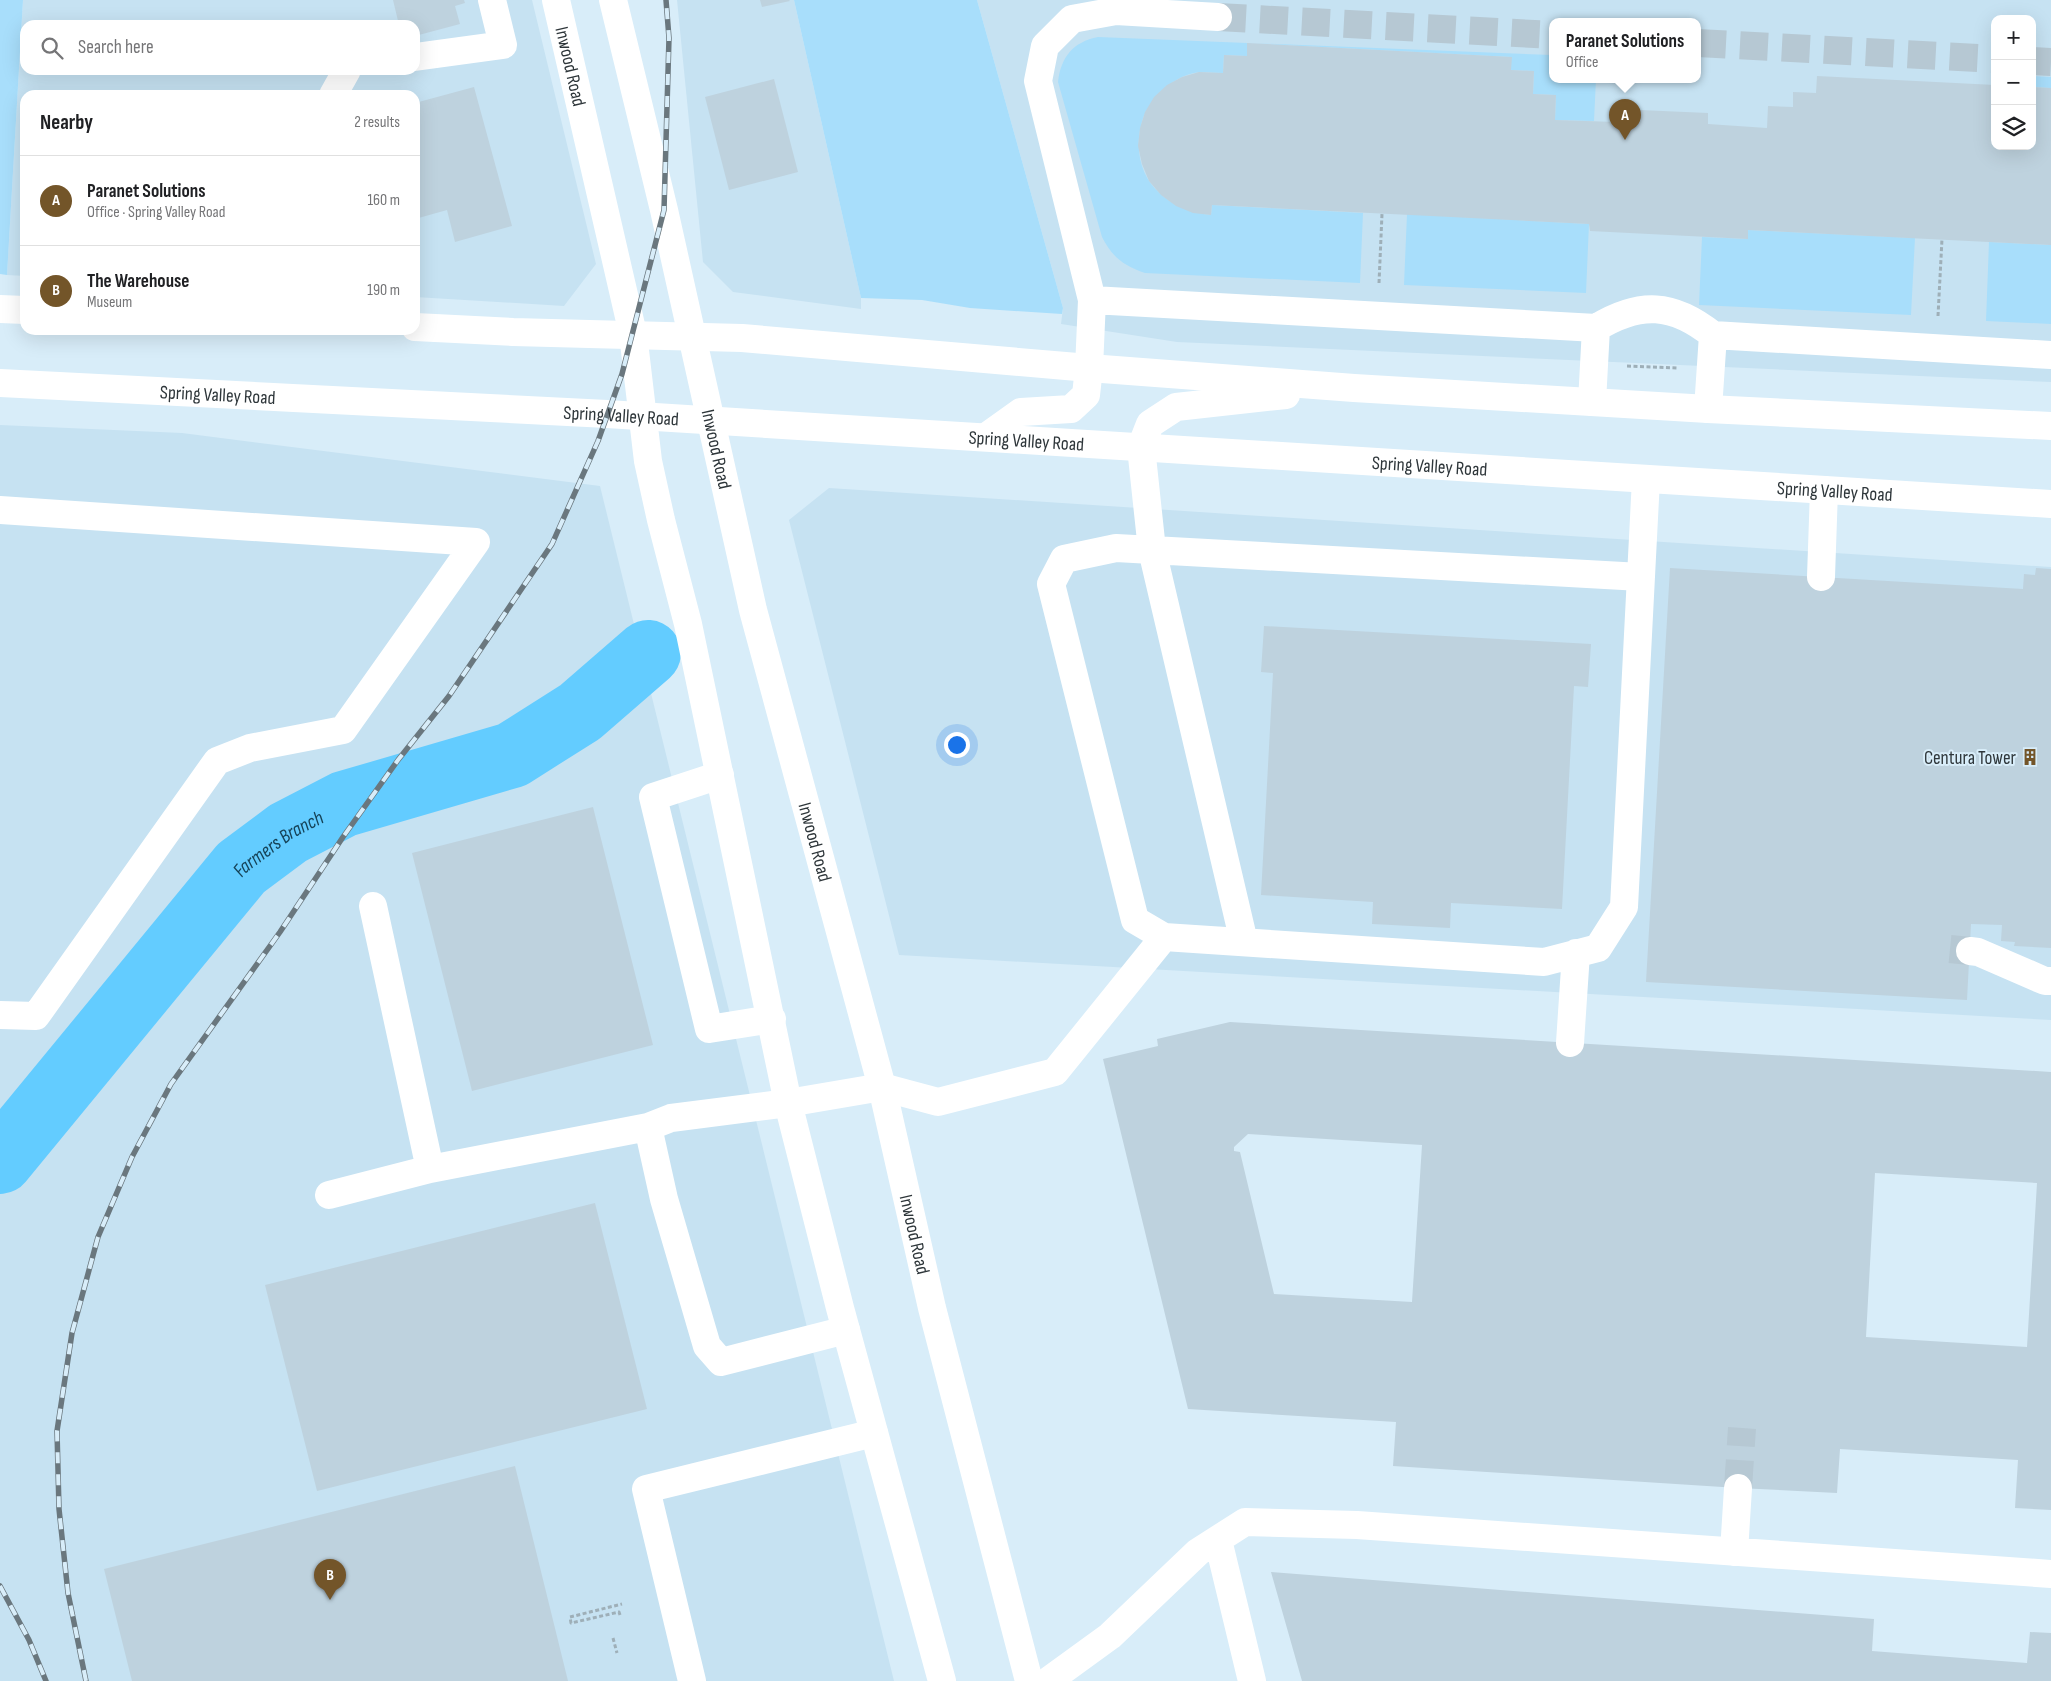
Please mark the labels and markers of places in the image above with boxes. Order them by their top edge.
pin: A [1609,99,1641,140]
place label: Centura Tower [1924,747,2017,770]
building icon: Centura Tower [2020,747,2040,767]
pin: B [314,1559,346,1600]

